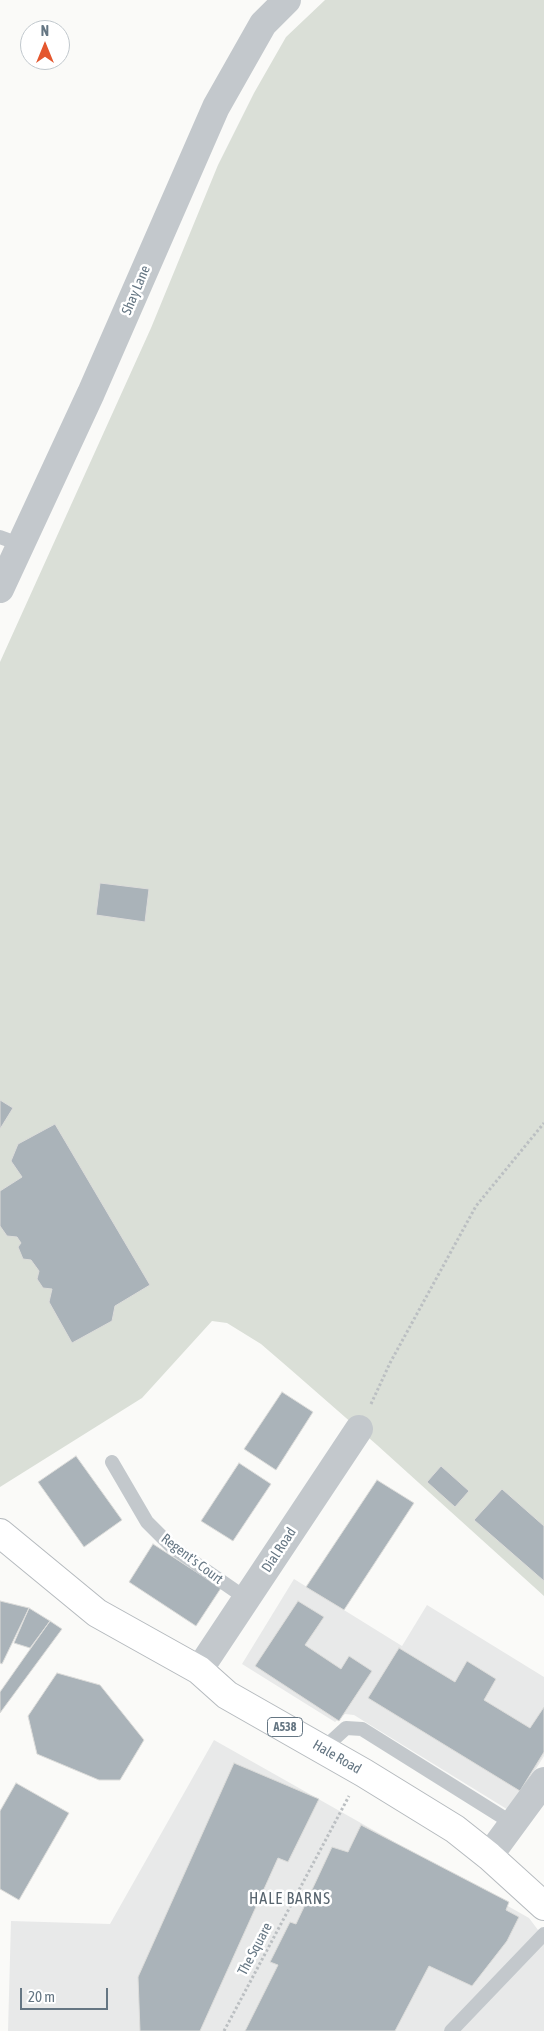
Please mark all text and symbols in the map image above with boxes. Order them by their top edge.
north arrow [20,20,70,70]
text: N [41,23,49,39]
street label: Shay Lane [118,263,154,317]
street label: Dial Road [258,1524,300,1576]
street label: Regent's Court [158,1530,226,1588]
road number: A538 [268,1718,302,1736]
street label: Hale Road [310,1736,364,1778]
district label: HALE BARNS [248,1889,332,1909]
street label: The Square [234,1920,276,1978]
scale bar [22,1978,110,2010]
text: 20 m [28,1988,55,2005]

